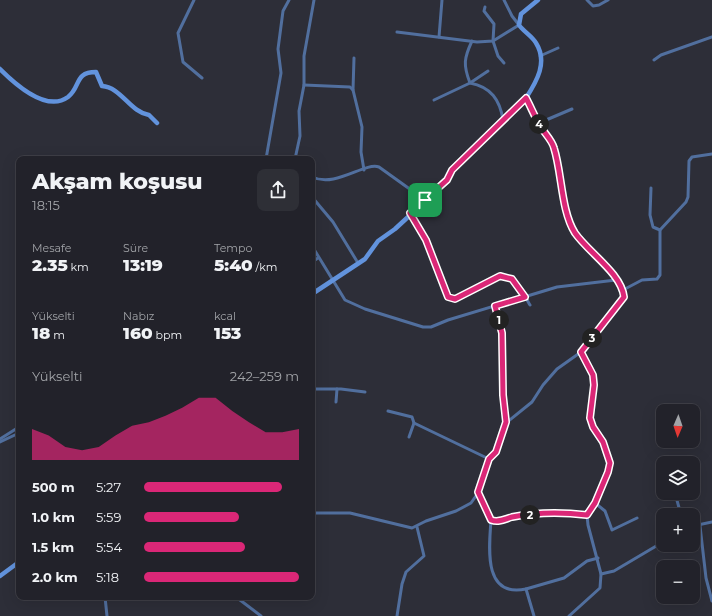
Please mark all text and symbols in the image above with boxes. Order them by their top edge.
pin: 4 [529,114,549,134]
text: 4 [535,117,543,131]
text: Akşam koşusu [32,168,203,195]
button: share [257,169,299,211]
pin [408,183,442,217]
icon: arrive [414,189,436,211]
text: 18:15 [32,197,60,213]
text: Mesafe [32,241,71,255]
text: Süre [123,241,148,255]
text: Tempo [214,241,252,255]
text: 2.35 [32,255,68,275]
text: 13:19 [123,255,163,275]
text: 5:40 [214,255,253,275]
text: km [68,260,89,274]
text: /km [253,260,277,274]
text: Yükselti [32,309,75,323]
text: Nabız [123,309,154,323]
text: kcal [214,309,236,323]
pin: 1 [489,310,509,330]
text: 1 [497,313,501,327]
text: 18 [32,323,50,343]
text: 160 [123,323,153,343]
text: 153 [214,323,241,343]
text: m [50,328,65,342]
text: bpm [153,328,182,342]
pin: 3 [582,328,602,348]
text: 3 [589,331,595,345]
text: Yükselti [32,368,82,384]
text: 242–259 m [230,368,299,384]
north arrow [656,404,700,448]
map controls [656,404,700,604]
button: layers [656,456,700,500]
text: 500 m [32,479,75,495]
text: 5:27 [96,479,121,495]
pin: 2 [520,505,540,525]
text: 2 [527,508,533,522]
button: + [656,508,700,552]
text: 1.0 km [32,509,75,525]
text: 5:59 [96,509,121,525]
text: 1.5 km [32,539,74,555]
text: 5:54 [96,539,122,555]
button: − [656,560,700,604]
text: 2.0 km [32,569,78,585]
text: 5:18 [96,569,119,585]

